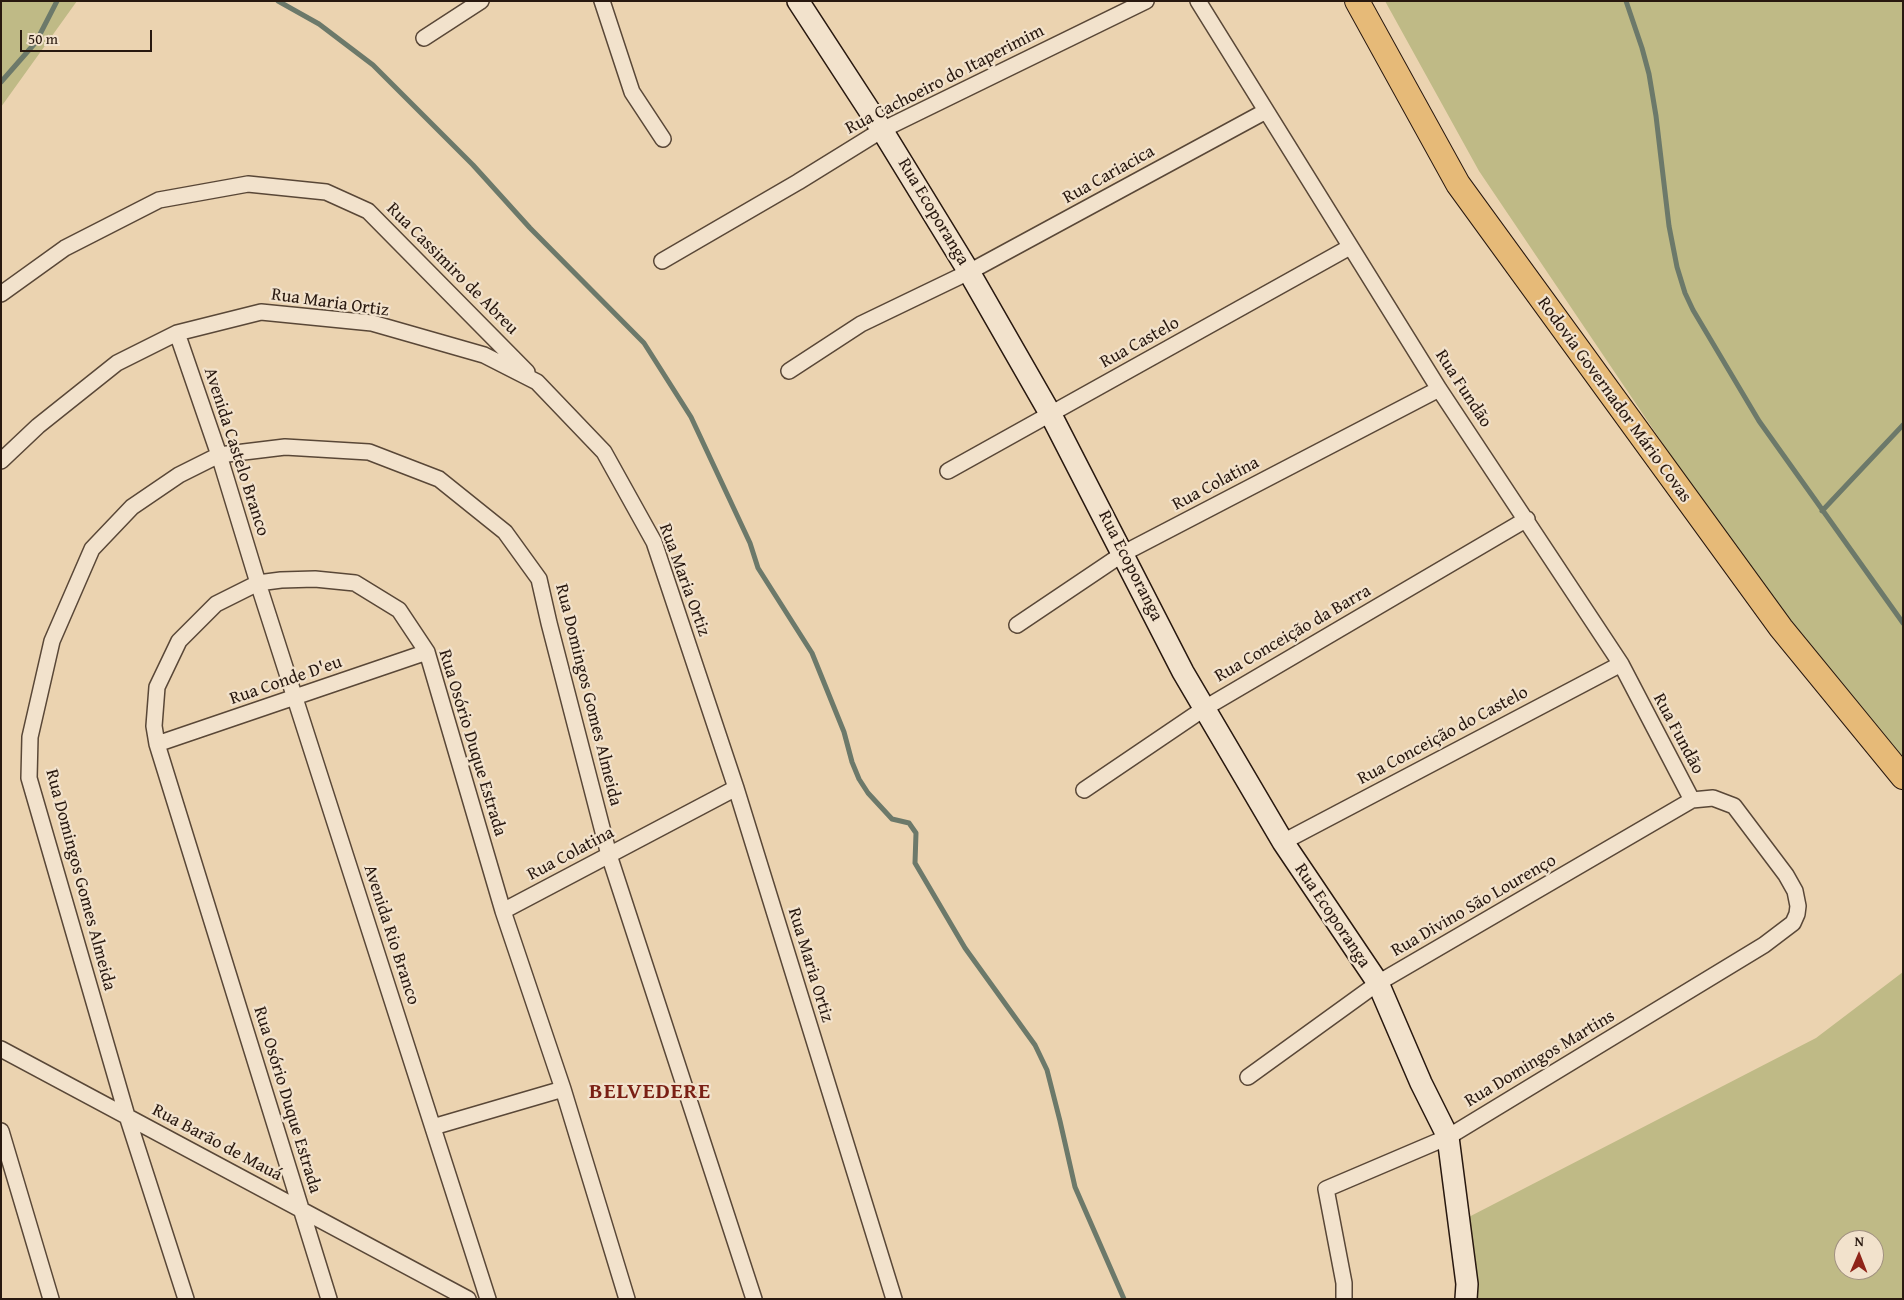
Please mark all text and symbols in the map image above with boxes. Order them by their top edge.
scale bar [22,20,155,52]
street label: Rua Cachoeiro do Itaperimim [842,20,1048,140]
text: 50 m [28,28,58,49]
street label: Rua Cariacica [1059,141,1159,209]
street label: Rua Ecoporanga [893,155,973,269]
street label: Rua Cassimiro de Abreu [381,198,523,340]
street label: Rua Maria Ortiz [270,284,390,322]
street label: Rodovia Governador Mário Covas [1532,293,1696,507]
street label: Rua Castelo [1097,312,1183,374]
street label: Rua Fundão [1430,346,1496,432]
street label: Avenida Castelo Branco [199,365,273,539]
street label: Rua Colatina [1169,452,1263,516]
street label: Rua Ecoporanga [1093,507,1167,625]
street label: Rua Maria Ortiz [654,521,714,639]
street label: Rua Conceição da Barra [1211,580,1375,688]
street label: Rua Domingos Gomes Almeida [550,582,626,808]
street label: Rua Osório Duque Estrada [433,647,511,839]
street label: Rua Conde D'eu [227,652,345,710]
street label: Rua Conceição do Castelo [1354,682,1532,790]
street label: Rua Fundão [1648,690,1708,778]
street label: Rua Domingos Gomes Almeida [40,767,120,993]
street label: Rua Colatina [524,822,618,886]
street label: Rua Divino São Lourenço [1388,850,1560,962]
street label: Rua Ecoporanga [1289,860,1375,972]
street label: Avenida Rio Branco [358,862,424,1008]
street label: Rua Maria Ortiz [782,905,838,1025]
street label: Rua Osório Duque Estrada [248,1004,326,1196]
street label: Rua Domingos Martins [1461,1006,1619,1112]
district label: BELVEDERE [588,1079,712,1105]
street label: Rua Barão de Mauá [148,1100,286,1186]
north arrow [1834,1230,1884,1280]
text: N [1854,1231,1864,1251]

